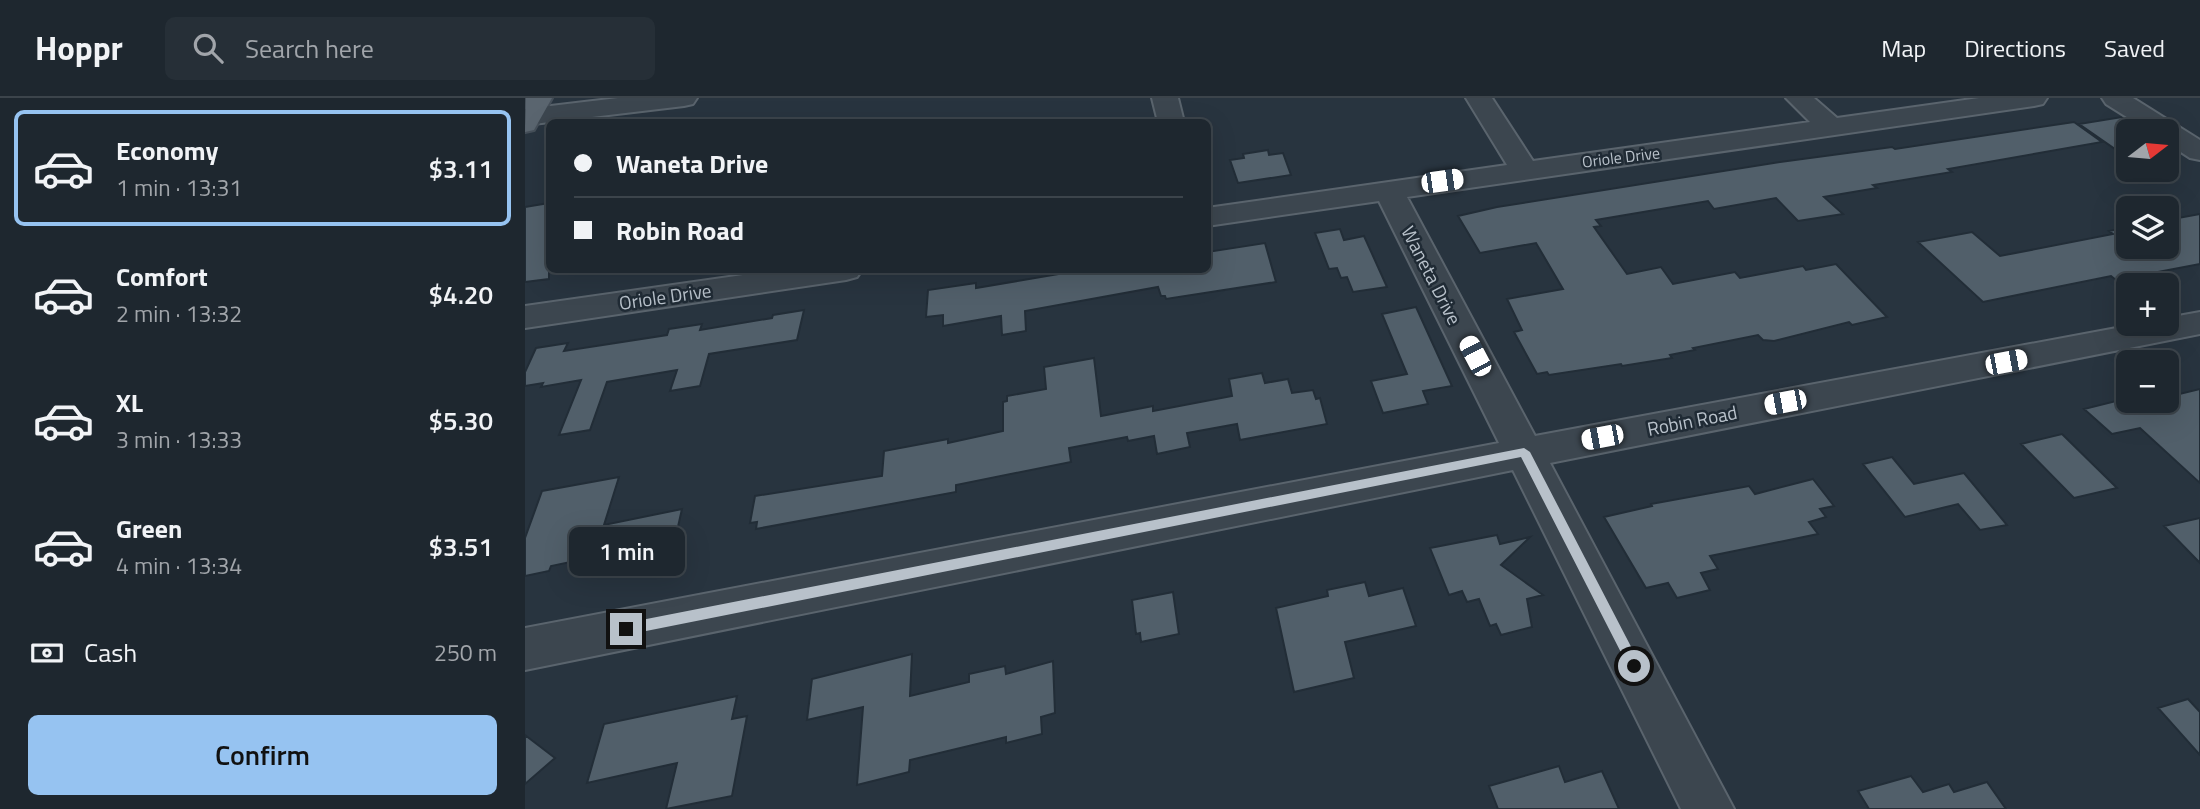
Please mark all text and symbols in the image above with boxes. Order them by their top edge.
search box [165,17,655,80]
text: Hoppr [35,23,123,73]
icon: search [189,29,227,67]
text: Search here [245,29,374,68]
text: Map [1881,30,1926,66]
text: Directions [1964,30,2066,66]
text: Saved [2104,30,2165,66]
north arrow [2116,119,2179,182]
map controls [2116,119,2179,413]
text: Economy [116,131,218,170]
icon: car [32,137,95,200]
street label: Oriole Drive [1581,140,1661,174]
text: Waneta Drive [616,144,768,183]
text: $3.11 [429,149,493,188]
car [1420,168,1465,194]
text: 1 min · 13:31 [116,170,242,205]
button: layers [2116,196,2179,259]
text: Robin Road [616,211,744,250]
street label: Waneta Drive [1395,220,1469,330]
text: Comfort [116,257,208,296]
icon: car [32,263,95,326]
button: + [2116,273,2179,336]
text: $4.20 [429,275,493,314]
street label: Oriole Drive [617,275,713,317]
text: 2 min · 13:32 [116,296,242,331]
car [1456,333,1495,379]
car [1984,348,2029,376]
button: − [2116,350,2179,413]
text: XL [116,383,143,422]
car [1763,388,1808,416]
icon: car [32,389,95,452]
street label: Robin Road [1644,397,1740,443]
text: $5.30 [429,401,493,440]
text: 3 min · 13:33 [116,422,242,457]
car [1580,423,1625,451]
text: Green [116,509,182,548]
icon: car [32,515,95,578]
text: $3.51 [429,527,493,566]
callout: 1 min [568,528,684,576]
text: 1 min [599,534,655,569]
text: 4 min · 13:34 [116,548,242,583]
route end [610,613,642,645]
text: Cash [84,633,137,672]
icon: cash [28,634,66,672]
text: 250 m [434,635,497,670]
route start [1618,650,1650,682]
button: Confirm [28,715,497,795]

